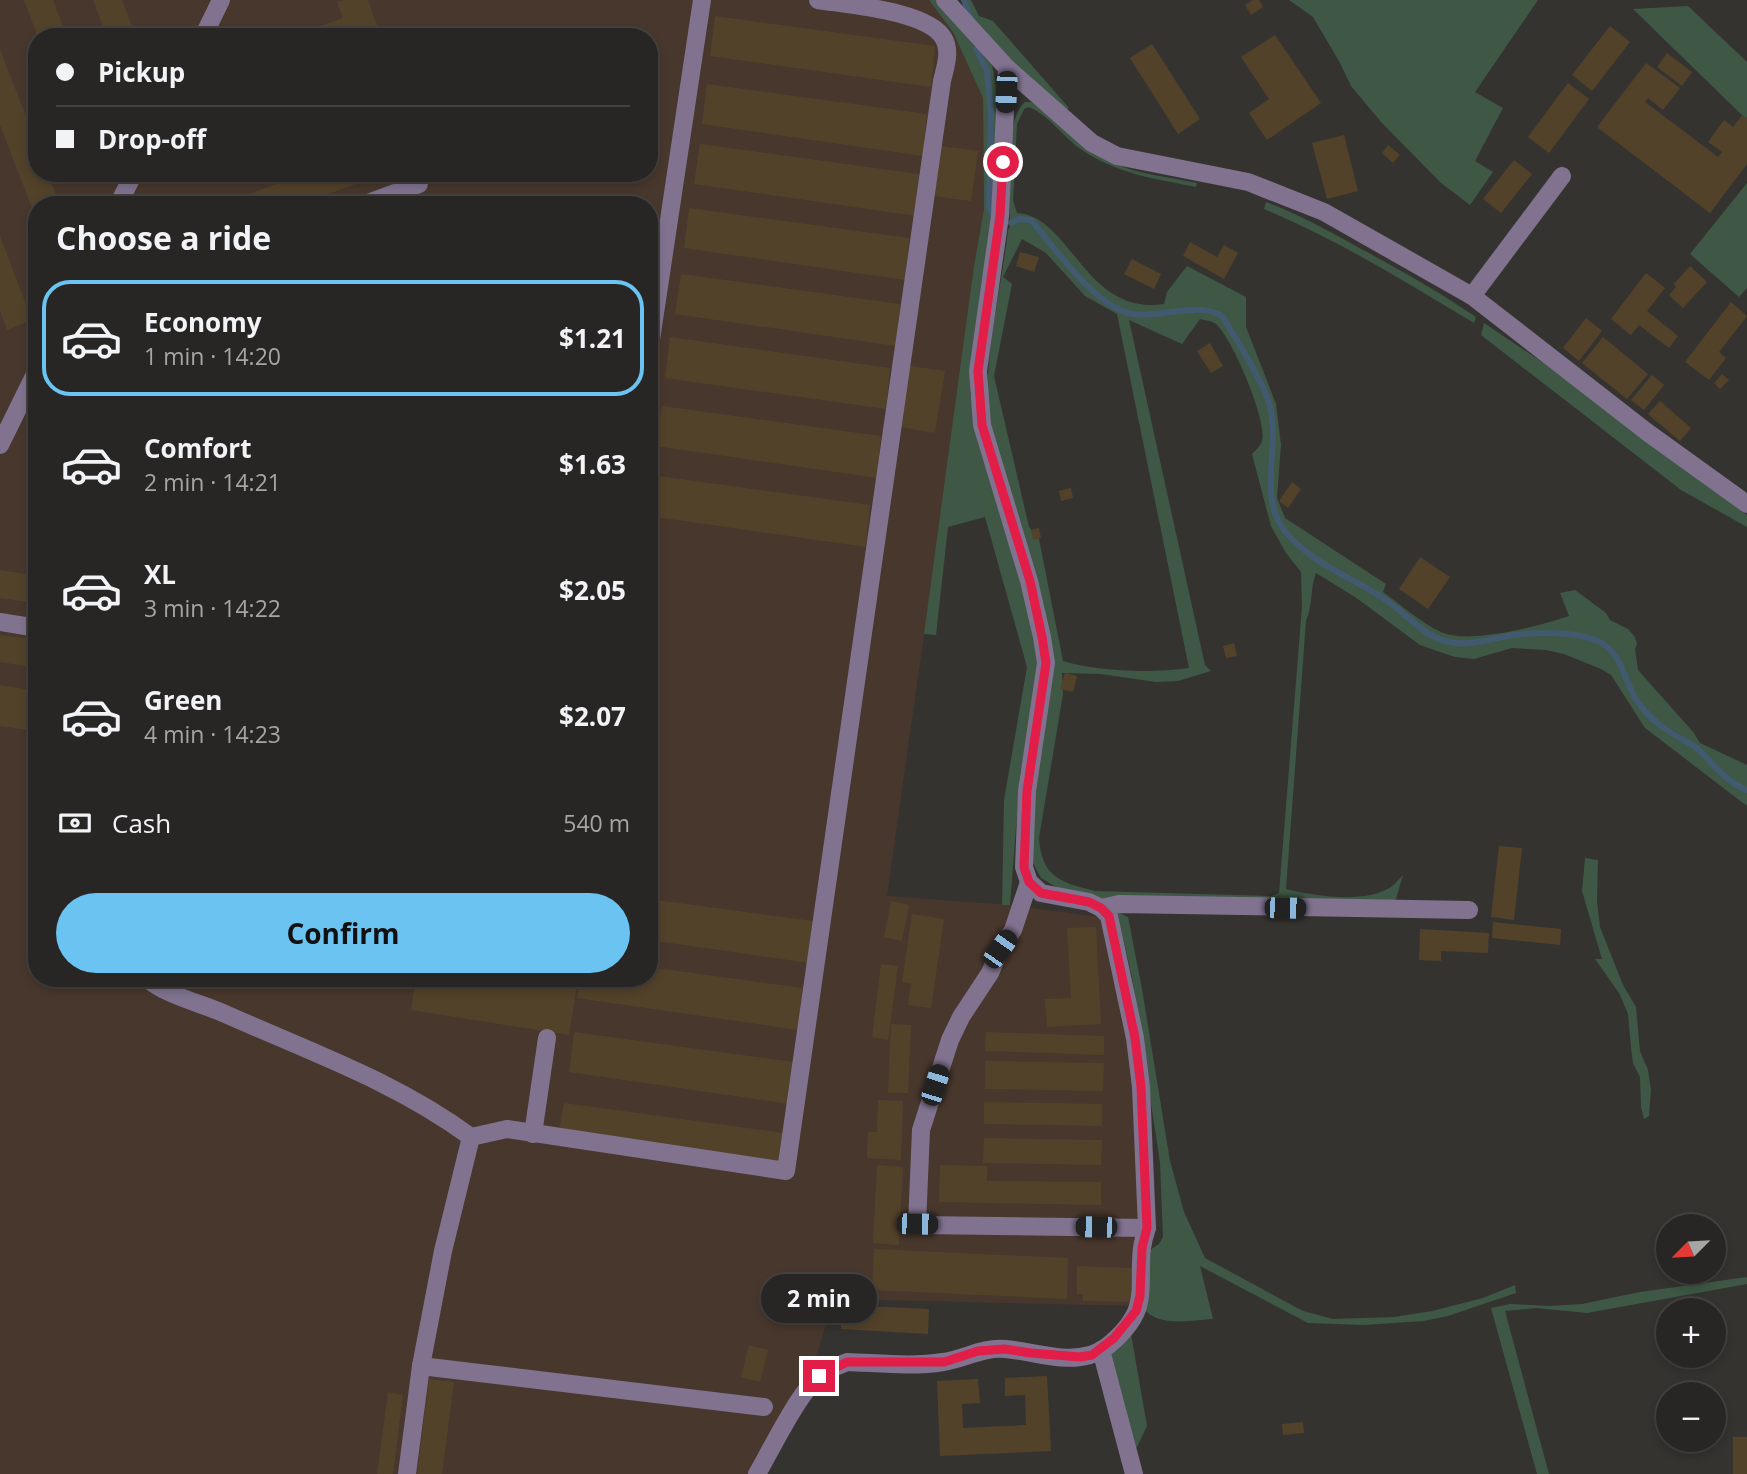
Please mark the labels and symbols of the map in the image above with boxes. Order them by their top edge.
car [995,70,1018,114]
route start [987,146,1019,178]
car [1264,897,1307,919]
car [980,926,1021,972]
car [919,1062,952,1108]
car [896,1213,939,1235]
north arrow [1656,1214,1726,1284]
car [1075,1216,1118,1238]
callout: 2 min [761,1274,877,1324]
route end [803,1360,835,1392]

